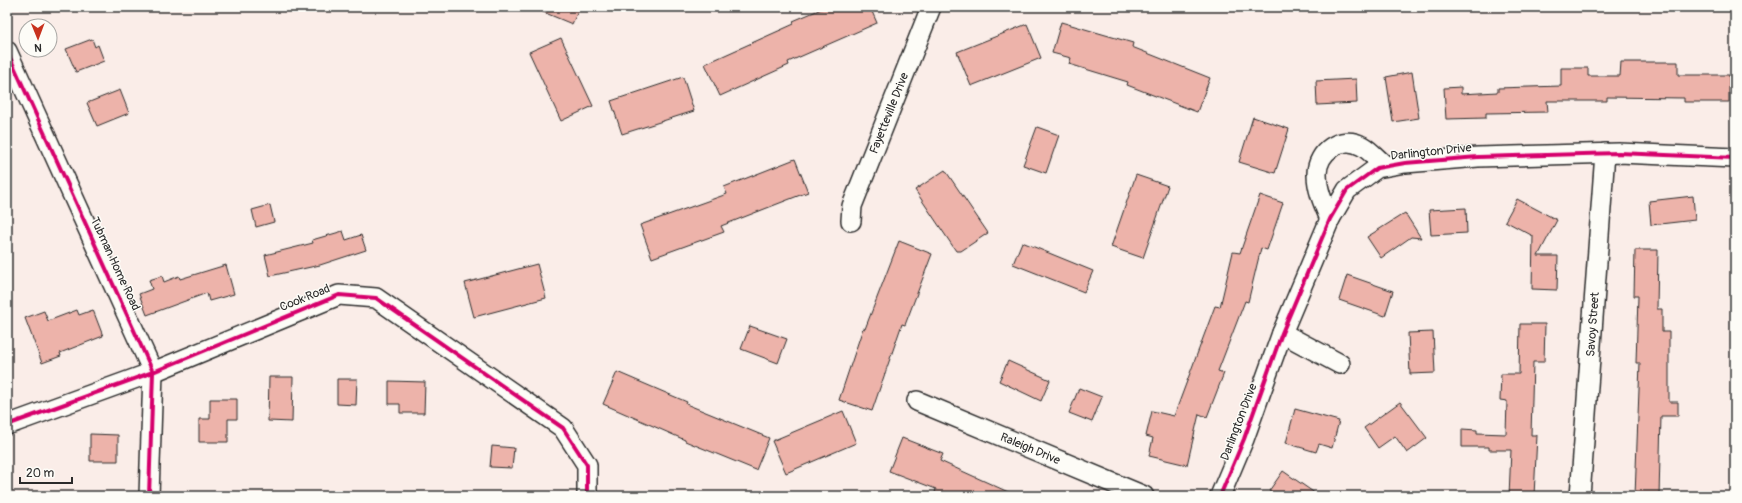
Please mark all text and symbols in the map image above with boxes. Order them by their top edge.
north arrow [18,18,58,58]
text: N [34,41,42,54]
street label: Fayetteville Drive [866,70,912,156]
street label: Darlington Drive [1390,140,1472,164]
street label: Tubman Home Road [87,215,143,313]
street label: Cook Road [278,281,332,315]
street label: Savoy Street [1583,291,1602,357]
street label: Darlington Drive [1217,381,1261,463]
street label: Raleigh Drive [998,429,1063,468]
scale bar [20,459,72,485]
text: 20 m [26,466,55,481]

